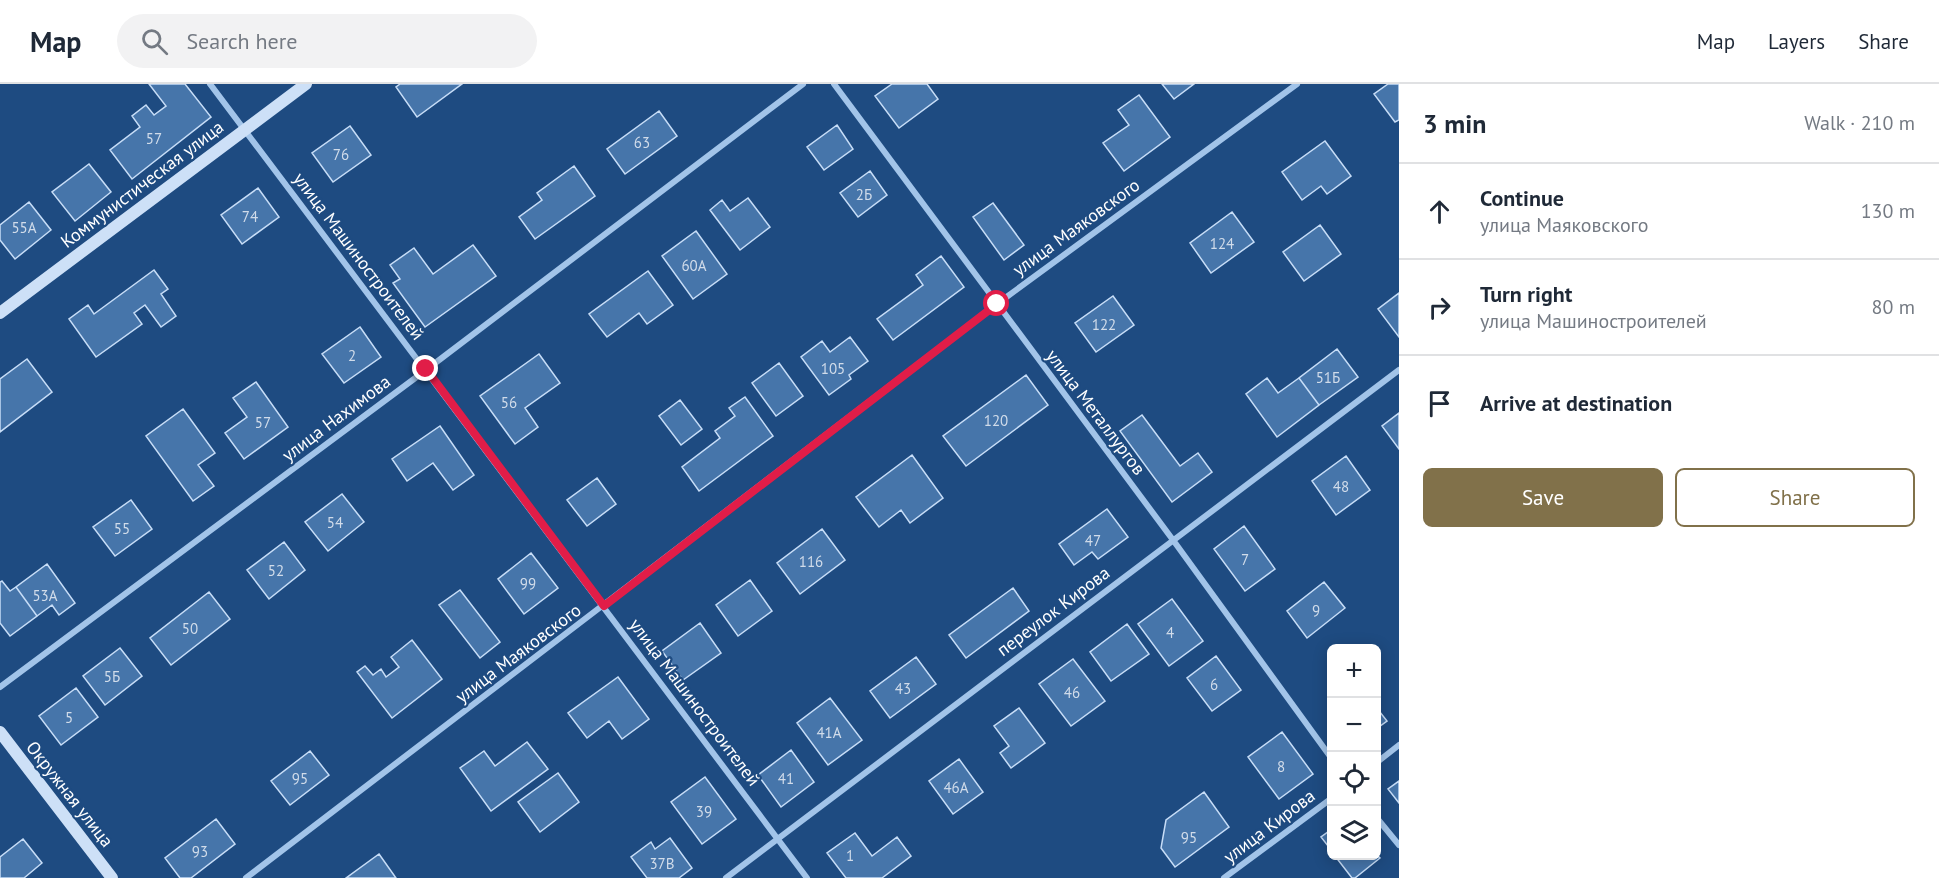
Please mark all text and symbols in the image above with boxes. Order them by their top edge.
search box [117,14,537,68]
text: Map [30,23,81,60]
icon: search [138,25,171,58]
text: Search here [186,27,297,55]
text: Map [1697,28,1735,55]
text: Layers [1768,28,1825,55]
text: Share [1858,28,1909,55]
text: 3 min [1423,107,1486,140]
text: Walk · 210 m [1804,110,1915,136]
street label: Коммунистическая улица [56,115,228,253]
house number: 57 [146,129,162,148]
house number: 63 [634,133,650,152]
house number: 76 [333,145,349,164]
street label: улица Машиностроителей [288,168,430,344]
street label: улица Маяковского [1008,173,1144,281]
text: Continue [1480,184,1564,212]
house number: 2Б [856,185,872,204]
icon: ahead [1423,195,1456,228]
text: 130 m [1861,198,1915,224]
house number: 74 [242,207,258,226]
text: улица Маяковского [1480,212,1648,238]
house number: 55А [11,218,37,237]
house number: 124 [1210,234,1234,253]
house number: 60А [681,256,707,275]
text: Turn right [1480,280,1572,308]
route start [983,290,1009,316]
icon: right [1423,291,1456,324]
text: 80 m [1872,294,1915,320]
text: улица Машиностроителей [1480,308,1707,334]
house number: 122 [1092,315,1116,334]
street label: улица Металлургов [1041,345,1151,479]
house number: 2 [348,346,356,365]
route end [412,355,438,381]
house number: 105 [821,359,845,378]
house number: 51Б [1316,368,1340,387]
street label: улица Нахимова [277,370,395,466]
icon: arrive [1423,387,1456,420]
text: Arrive at destination [1480,389,1672,417]
house number: 56 [501,393,517,412]
house number: 120 [984,411,1008,430]
house number: 57 [255,413,271,432]
button: Save [1423,468,1663,527]
button: Share [1675,468,1915,527]
house number: 48 [1333,477,1349,496]
house number: 54 [327,513,343,532]
house number: 55 [114,519,130,538]
house number: 47 [1085,531,1101,550]
house number: 7 [1241,550,1249,569]
house number: 116 [799,552,823,571]
house number: 52 [268,561,284,580]
street label: переулок Кирова [992,561,1114,661]
house number: 99 [520,574,536,593]
house number: 53А [32,586,58,605]
street label: улица Маяковского [451,598,585,708]
house number: 9 [1312,601,1320,620]
street label: улица Машиностроителей [624,614,766,790]
house number: 50 [182,619,198,638]
house number: 4 [1166,623,1174,642]
map controls [1327,644,1381,860]
button: + [1327,644,1381,698]
house number: 5Б [104,667,120,686]
house number: 6 [1210,675,1218,694]
house number: 43 [895,679,911,698]
house number: 46 [1064,683,1080,702]
button: − [1327,698,1381,752]
house number: 5 [65,708,73,727]
house number: 41А [816,723,842,742]
street label: Окружная улица [21,736,119,852]
button: locate [1327,752,1381,806]
house number: 8 [1277,757,1285,776]
house number: 95 [292,769,308,788]
house number: 41 [778,769,794,788]
house number: 46А [943,778,969,797]
street label: улица Кирова [1219,784,1319,868]
house number: 39 [696,802,712,821]
button: layers [1327,806,1381,860]
house number: 95 [1181,828,1197,847]
house number: 93 [192,842,208,861]
house number: 1 [846,846,854,865]
house number: 37В [649,854,675,873]

